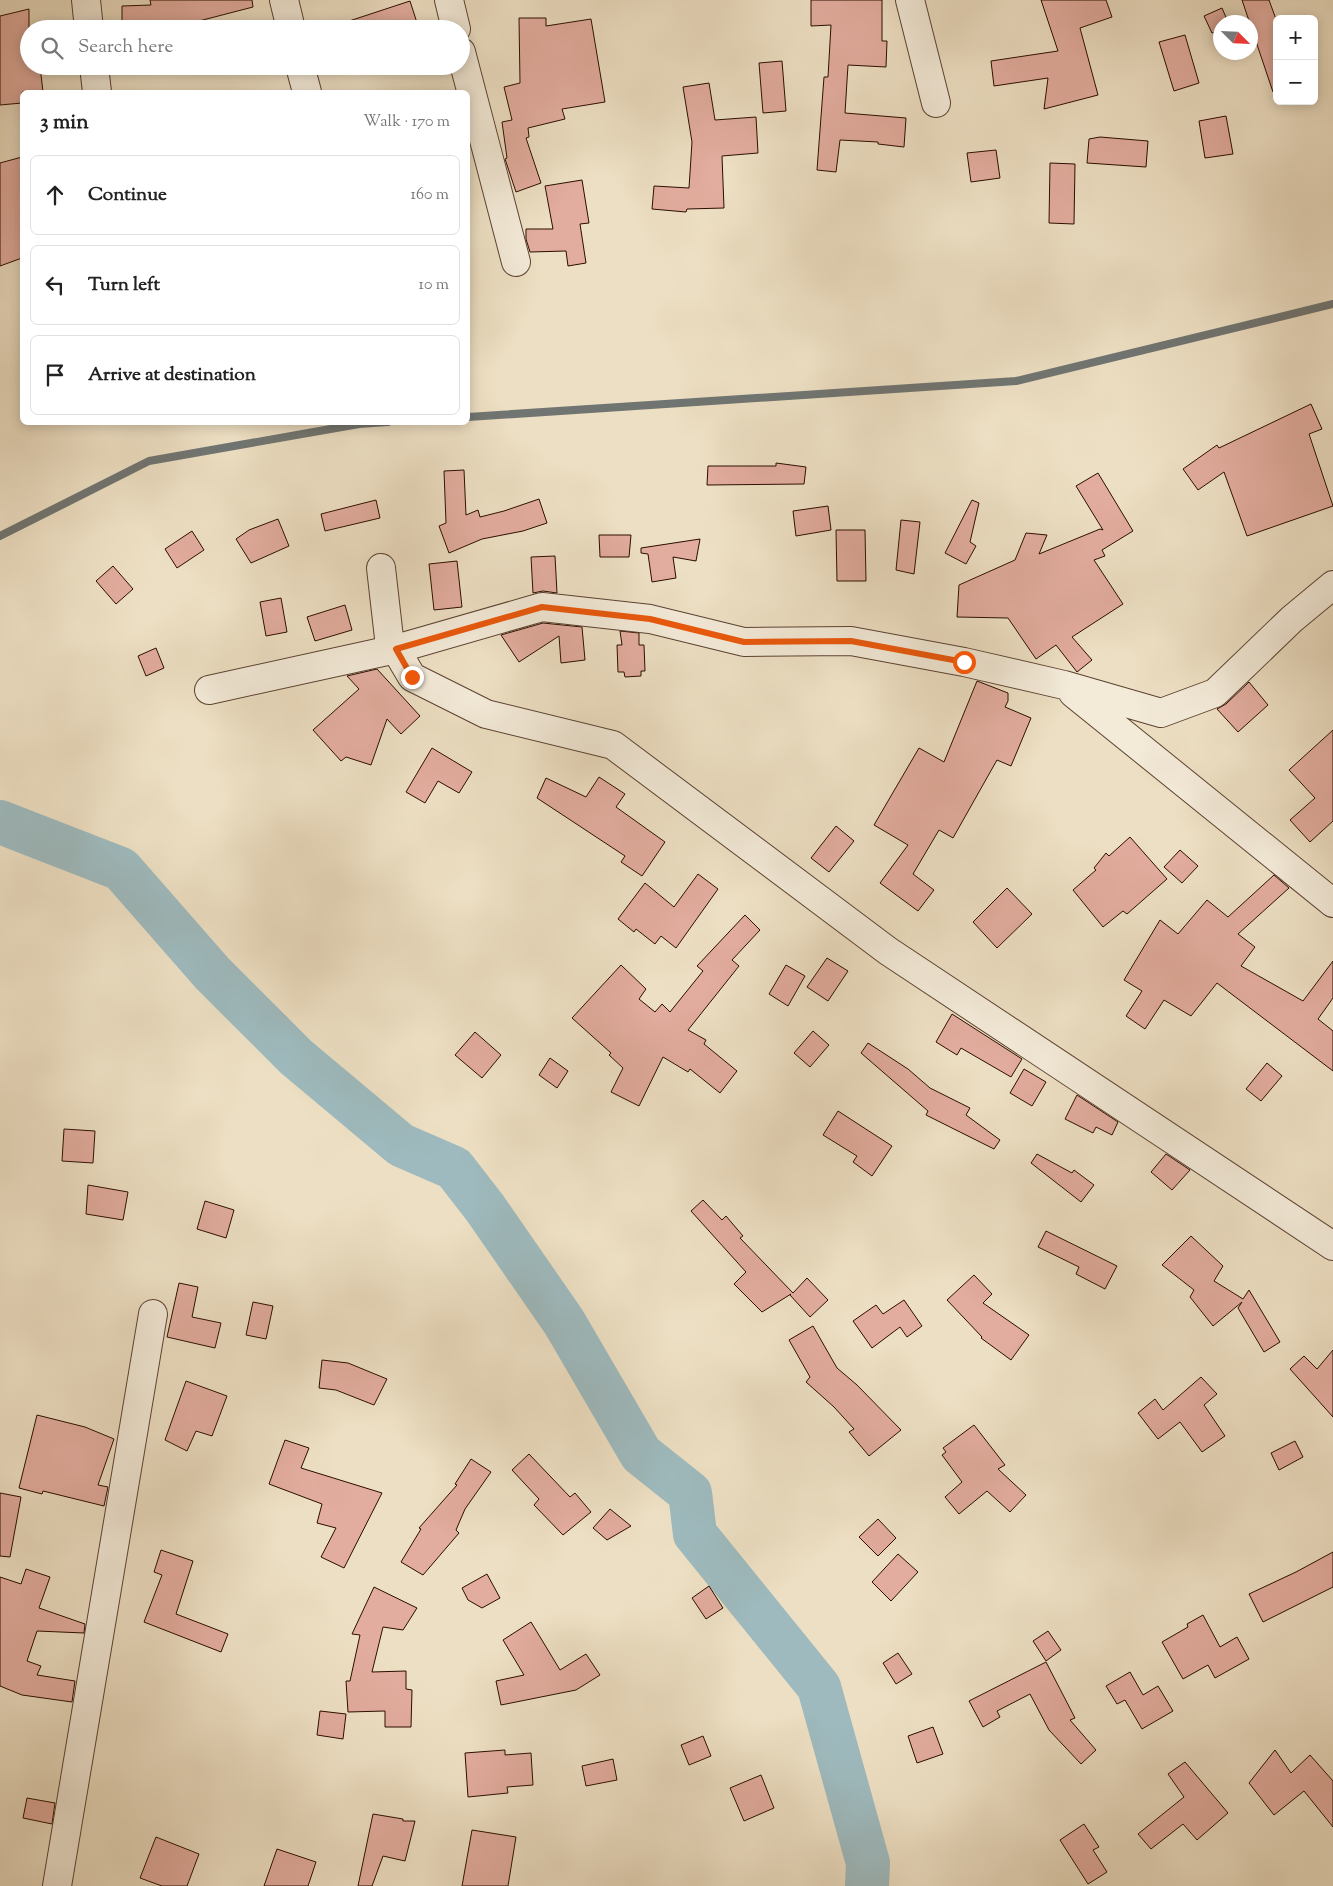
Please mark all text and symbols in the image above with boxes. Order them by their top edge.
north arrow [1213,15,1258,60]
map controls [1273,15,1318,105]
button: + [1273,15,1318,60]
search box [20,20,470,75]
icon: search [38,34,66,62]
text: Search here [78,34,173,61]
button: − [1273,60,1318,105]
text: 3 min [40,108,89,138]
text: Walk · 170 m [363,111,450,134]
icon: ahead [41,181,69,209]
text: Continue [88,182,167,209]
text: 160 m [411,184,449,207]
icon: left [41,271,69,299]
text: Turn left [88,272,160,299]
text: 10 m [419,274,449,297]
icon: arrive [41,361,69,389]
text: Arrive at destination [88,362,256,389]
route start [953,651,976,674]
route end [401,666,424,689]

